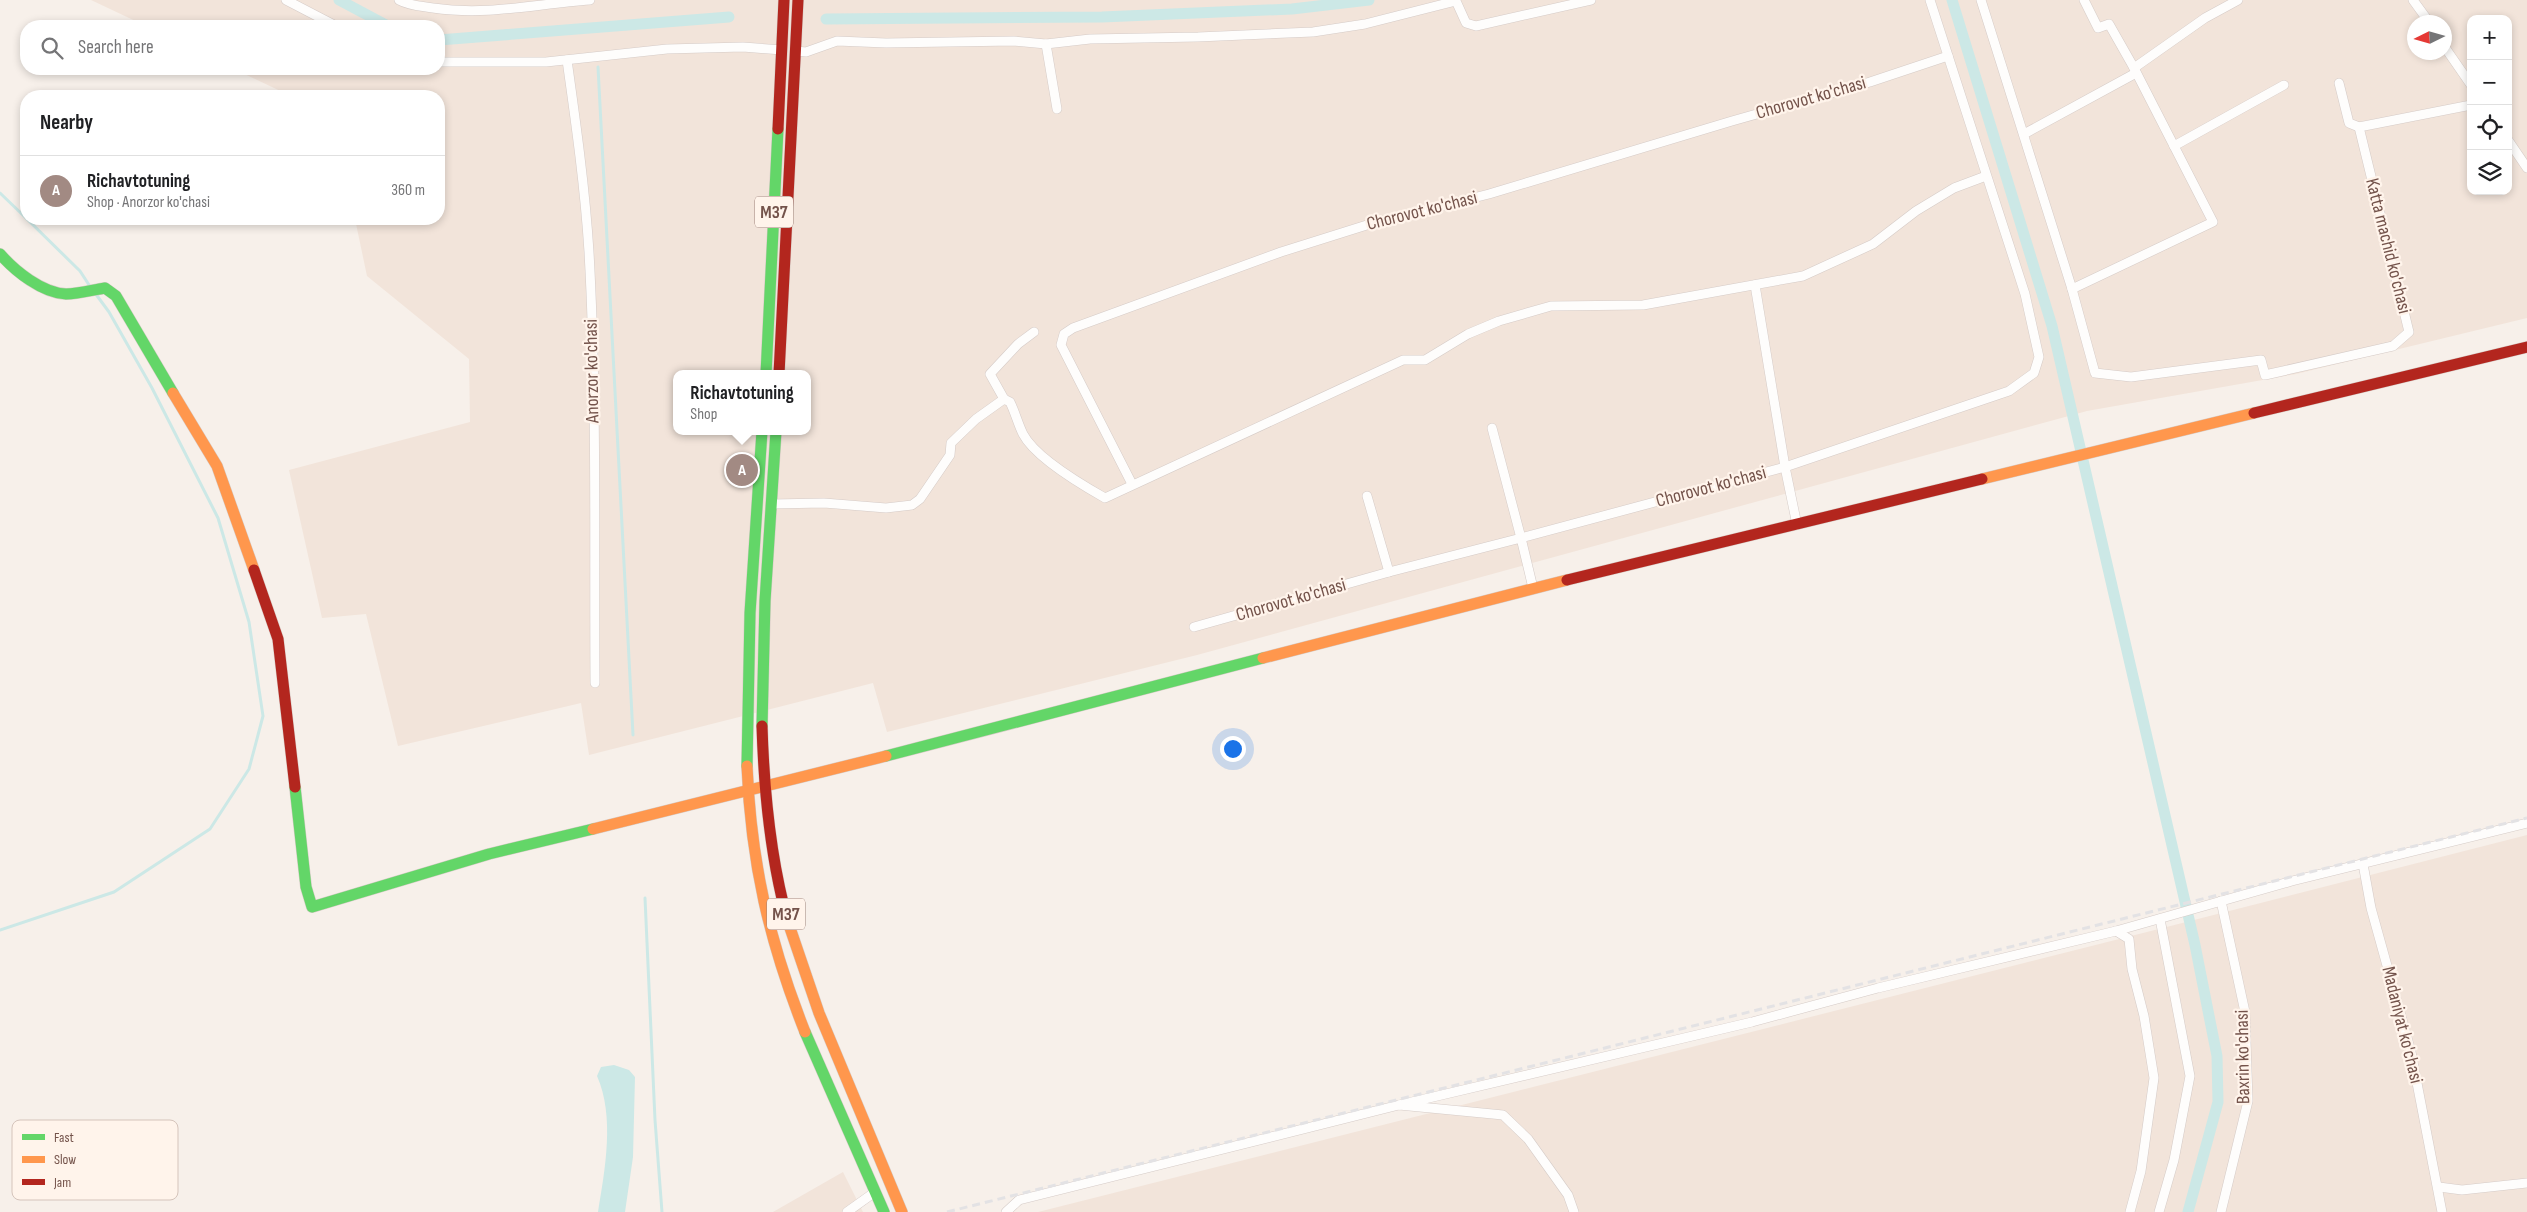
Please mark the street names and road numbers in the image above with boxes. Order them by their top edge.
street label: Chorovot ko'chasi [1753,71,1869,125]
street label: Katta machid ko'chasi [2360,176,2416,316]
street label: Chorovot ko'chasi [1364,186,1480,236]
road number: M37 [755,196,793,228]
street label: Anorzor ko'chasi [580,319,604,424]
street label: Chorovot ko'chasi [1653,461,1769,513]
street label: Chorovot ko'chasi [1233,573,1349,627]
road number: M37 [767,899,805,930]
street label: Madaniyat ko'chasi [2376,964,2428,1086]
street label: Baxrin ko'chasi [2231,1010,2255,1104]

